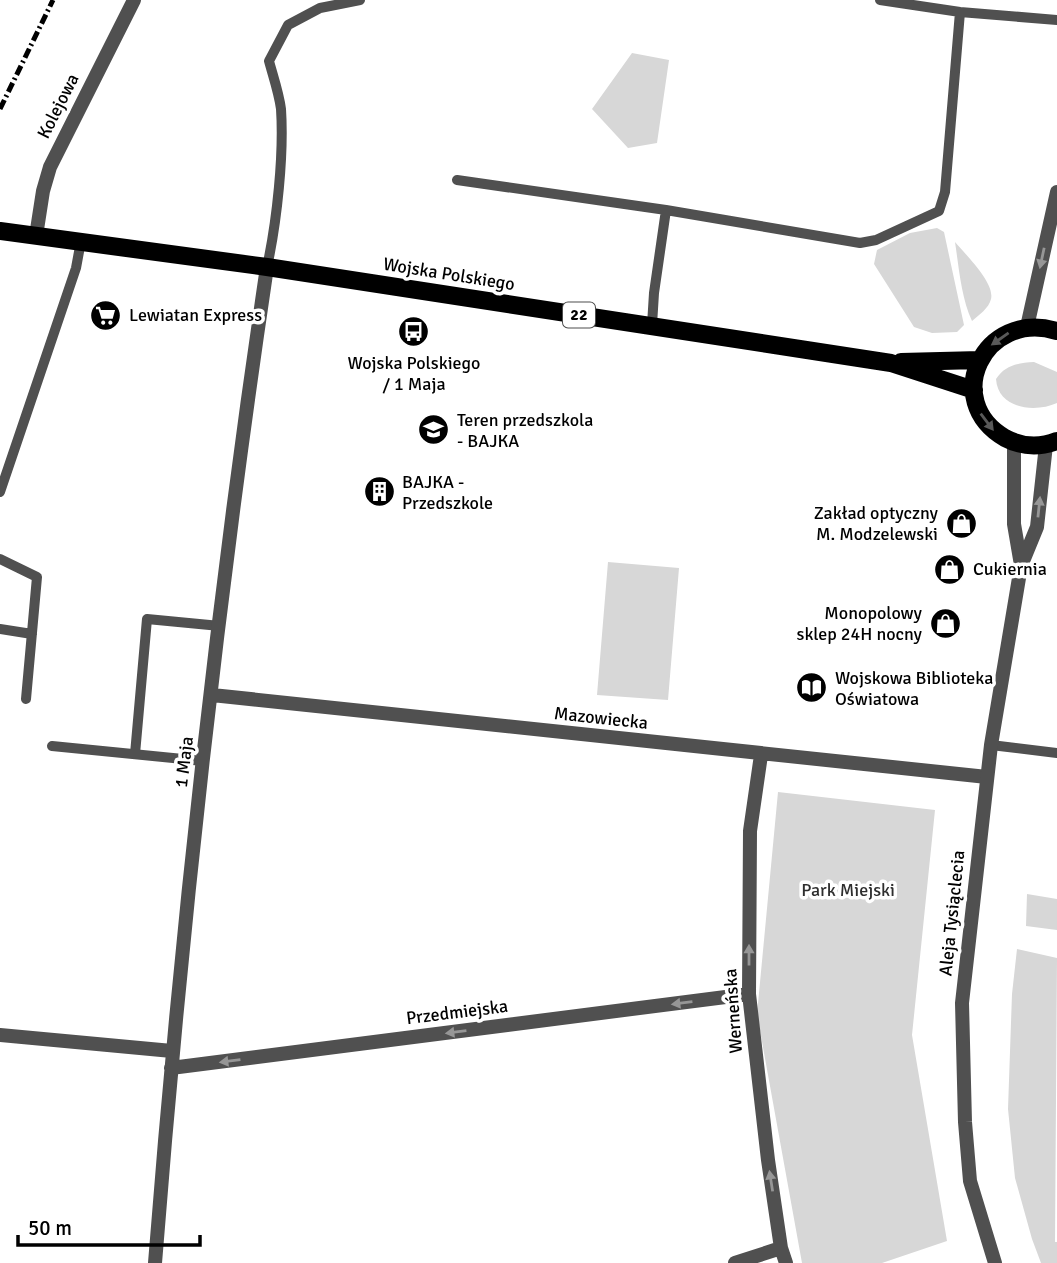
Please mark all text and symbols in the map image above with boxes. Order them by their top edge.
street label: Kolejowa [32,70,84,142]
one-way arrow [1037,247,1048,269]
street label: Wojska Polskiego [382,253,516,295]
supermarket icon: Lewiatan Express [89,298,123,332]
road number: 22 [563,302,595,328]
place label: Lewiatan Express [129,304,262,326]
bus stop icon: Wojska Polskiego / 1 Maja [397,315,431,349]
one-way arrow [991,332,1009,346]
place label: Wojska Polskiego / 1 Maja [348,352,480,395]
place label: Teren przedszkola - BAJKA [457,409,593,452]
one-way arrow [980,412,994,431]
school or university icon: Teren przedszkola - BAJKA [417,413,451,447]
place label: BAJKA - Przedszkole [402,471,493,514]
building icon: BAJKA - Przedszkole [362,475,396,509]
one-way arrow [1034,496,1045,518]
place label: Zakład optyczny M. Modzelewski [814,502,939,545]
shop icon: Zakład optyczny M. Modzelewski [944,506,978,540]
shop icon: Cukiernia [933,552,967,586]
place label: Cukiernia [973,558,1047,580]
place label: Monopolowy sklep 24H nocny [797,602,923,645]
shop icon: Monopolowy sklep 24H nocny [928,606,962,640]
place label: Wojskowa Biblioteka Oświatowa [835,667,993,710]
library icon: Wojskowa Biblioteka Oświatowa [795,671,829,705]
street label: Mazowiecka [553,702,649,734]
street label: 1 Maja [170,735,198,789]
street label: Aleja Tysiąclecia [934,849,970,977]
park label: Park Miejski [801,879,895,901]
one-way arrow [743,944,755,966]
street label: Werneńska [719,968,747,1054]
street label: Przedmiejska [405,995,509,1029]
one-way arrow [670,998,692,1009]
one-way arrow [445,1026,467,1037]
one-way arrow [219,1055,241,1066]
one-way arrow [765,1170,776,1192]
scale bar [18,1204,200,1248]
text: 50 m [28,1215,72,1241]

